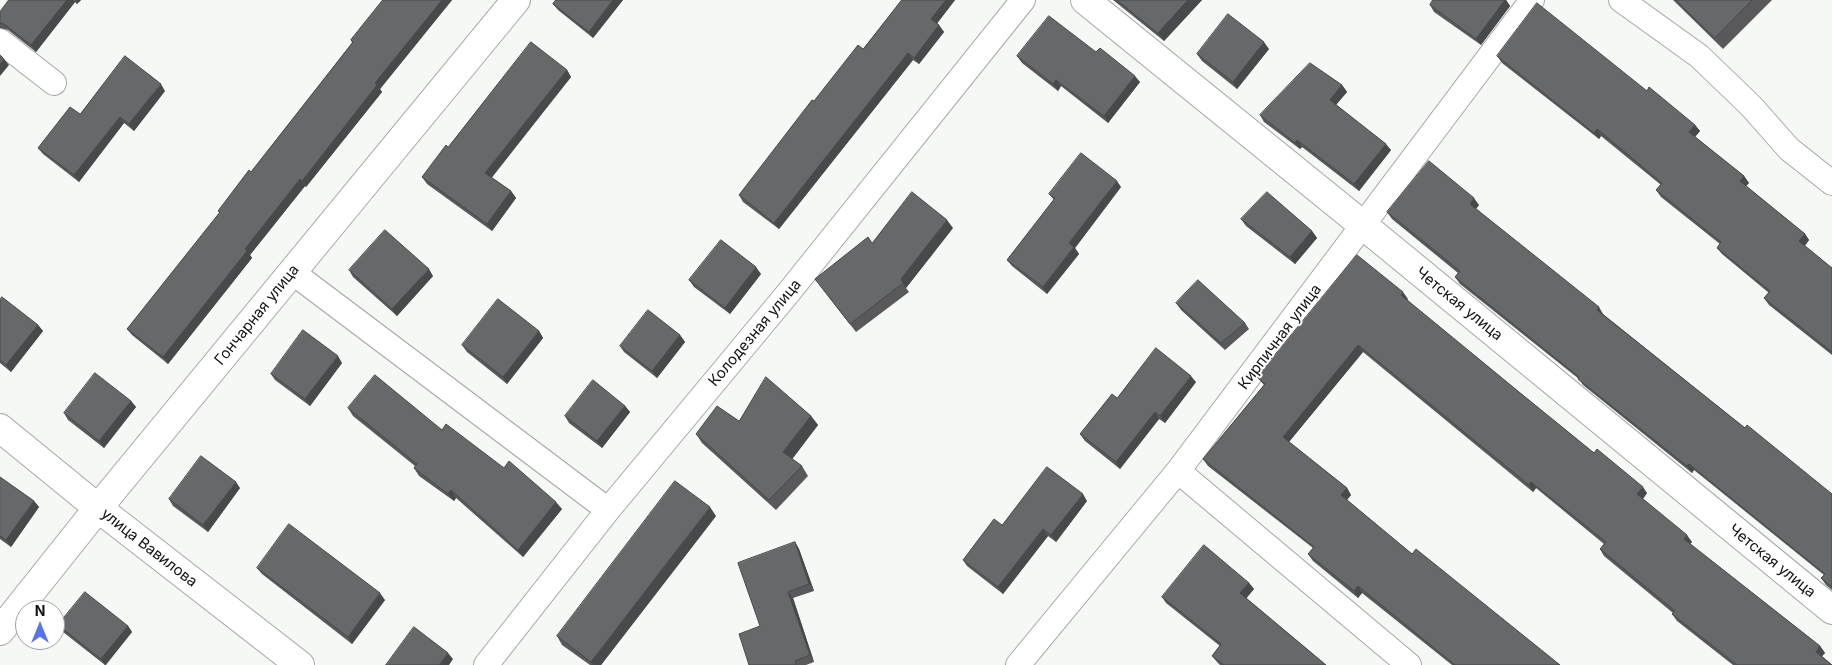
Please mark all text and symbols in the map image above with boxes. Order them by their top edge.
street label: Гончарная улица [211,261,303,369]
street label: Четская улица [1412,264,1506,344]
street label: Колодезная улица [705,276,805,390]
street label: Кирпичная улица [1235,281,1325,393]
street label: улица Вавилова [97,505,201,591]
street label: Четская улица [1725,521,1819,601]
north arrow [15,600,65,650]
text: N [35,602,45,619]

